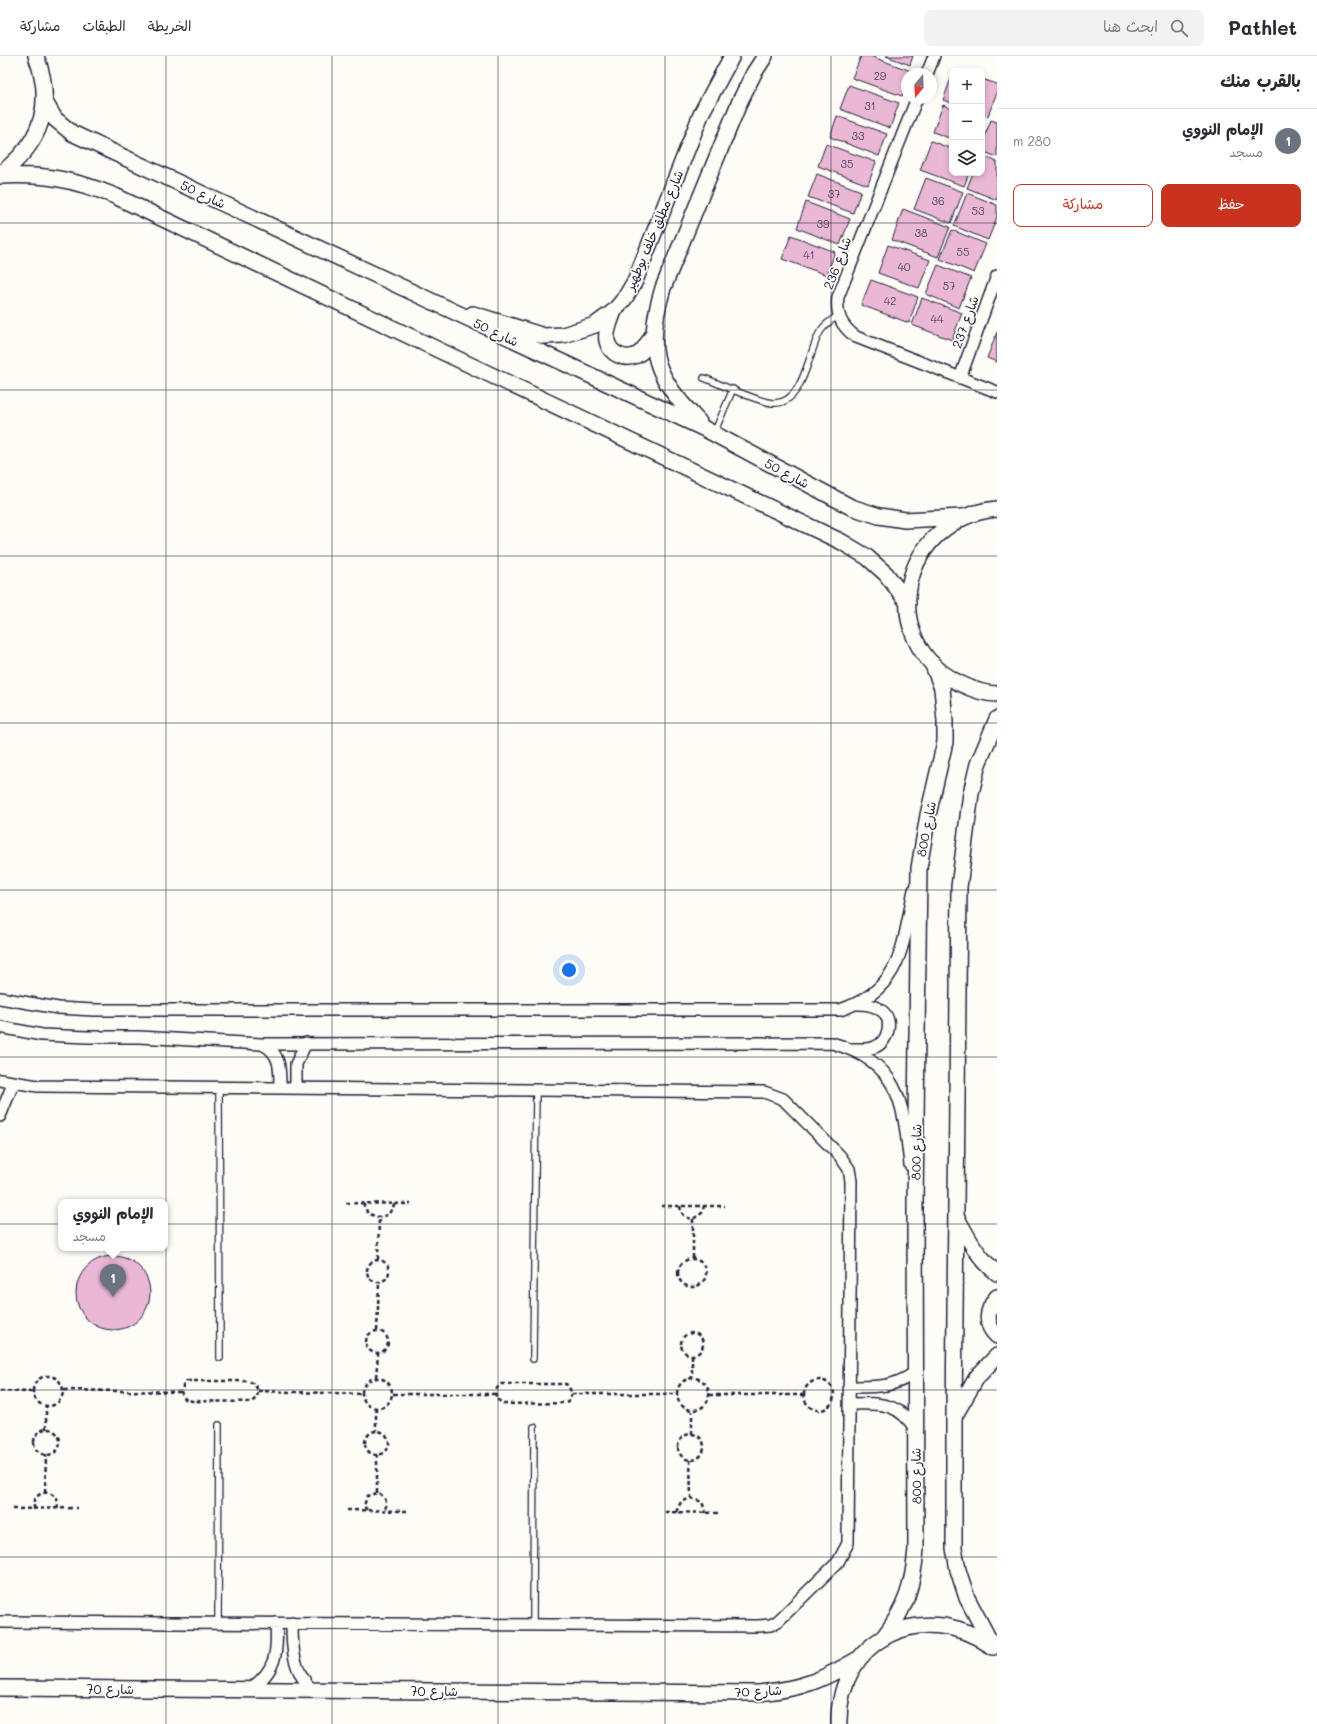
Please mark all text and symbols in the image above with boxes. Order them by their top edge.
search box [924,10,1204,46]
text: Pathlet [1228,15,1297,40]
text: مشاركة [20,16,60,35]
text: الطبقات [82,16,126,35]
text: الخريطة [148,16,191,35]
text: ابحث هنا [1103,16,1158,36]
icon: search [1168,17,1190,39]
house number: 29 [874,68,887,83]
north arrow [901,68,937,104]
map controls [949,68,985,176]
button: + [949,68,985,104]
text: بالقرب منك [1220,69,1301,91]
house number: 31 [864,98,876,113]
button: − [949,104,985,140]
text: الإمام النووي [1182,119,1263,139]
house number: 33 [852,128,865,143]
text: 280 m [1013,132,1051,149]
text: 1 [1285,132,1291,149]
button: layers [949,140,985,176]
text: مسجد [1230,143,1263,160]
house number: 35 [841,156,853,171]
street label: شارع مطلق خلف بوطهير [620,167,688,294]
street label: شارع 50 [177,176,229,213]
button: مشاركة [1013,184,1153,227]
button: حفظ [1161,184,1301,227]
house number: 37 [828,186,840,201]
house number: 36 [931,193,945,208]
house number: 53 [972,203,985,218]
house number: 39 [817,216,830,231]
house number: 38 [914,225,928,240]
street label: شارع 236 [819,234,856,292]
house number: 55 [957,244,969,259]
house number: 41 [803,247,815,262]
house number: 40 [897,259,911,274]
house number: 57 [943,278,955,293]
house number: 42 [884,293,896,308]
street label: شارع 237 [947,293,984,351]
house number: 44 [931,311,944,326]
street label: شارع 50 [470,314,522,351]
street label: شارع 50 [761,454,812,493]
street label: شارع 800 [912,800,941,859]
your location [559,960,579,980]
street label: شارع 800 [907,1124,926,1180]
popup [58,1199,168,1251]
text: الإمام النووي [73,1203,153,1223]
text: مسجد [73,1227,106,1244]
pin: 1 [100,1264,126,1297]
street label: شارع 800 [907,1448,926,1504]
street label: شارع 70 [86,1680,134,1699]
street label: شارع 70 [734,1681,782,1702]
street label: شارع 70 [410,1682,458,1701]

